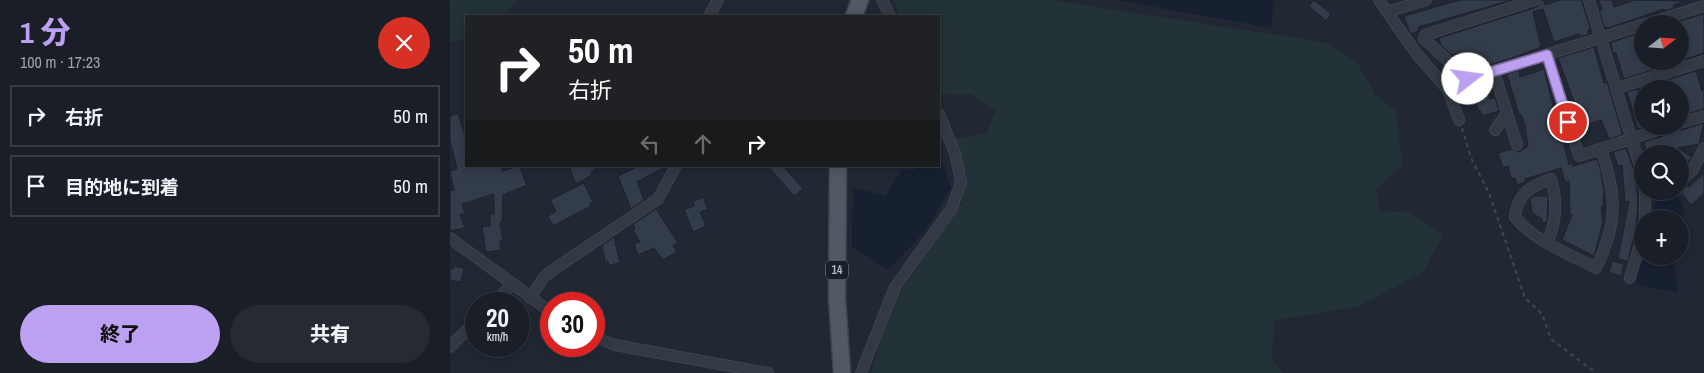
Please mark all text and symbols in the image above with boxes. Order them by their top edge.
text: 1 分 [20,12,71,52]
north arrow [1634,15,1689,70]
map controls [1634,15,1689,265]
button: close [378,17,430,69]
text: 50 m [568,27,633,74]
icon: right [485,35,550,100]
text: 100 m · 17:23 [20,51,100,73]
position arrow [1441,52,1493,104]
text: 右折 [568,75,612,105]
button: sound [1634,80,1689,135]
pin [1547,101,1589,143]
icon: right [22,102,50,130]
text: 50 m [393,103,428,129]
text: 右折 [65,104,103,130]
icon: arrive [1554,108,1582,136]
icon: left [636,130,664,158]
icon: ahead [689,130,717,158]
icon: right [742,130,770,158]
button: search [1634,145,1689,200]
icon: arrive [22,172,50,200]
text: 50 m [393,173,428,199]
text: 目的地に到着 [65,174,179,200]
button: + [1634,210,1689,265]
road number: 14 [826,260,848,280]
speed limit sign: 30 [540,292,605,357]
text: 20 [486,301,509,335]
button: 終了 [20,305,220,363]
button: 共有 [230,305,430,363]
text: km/h [487,329,508,345]

